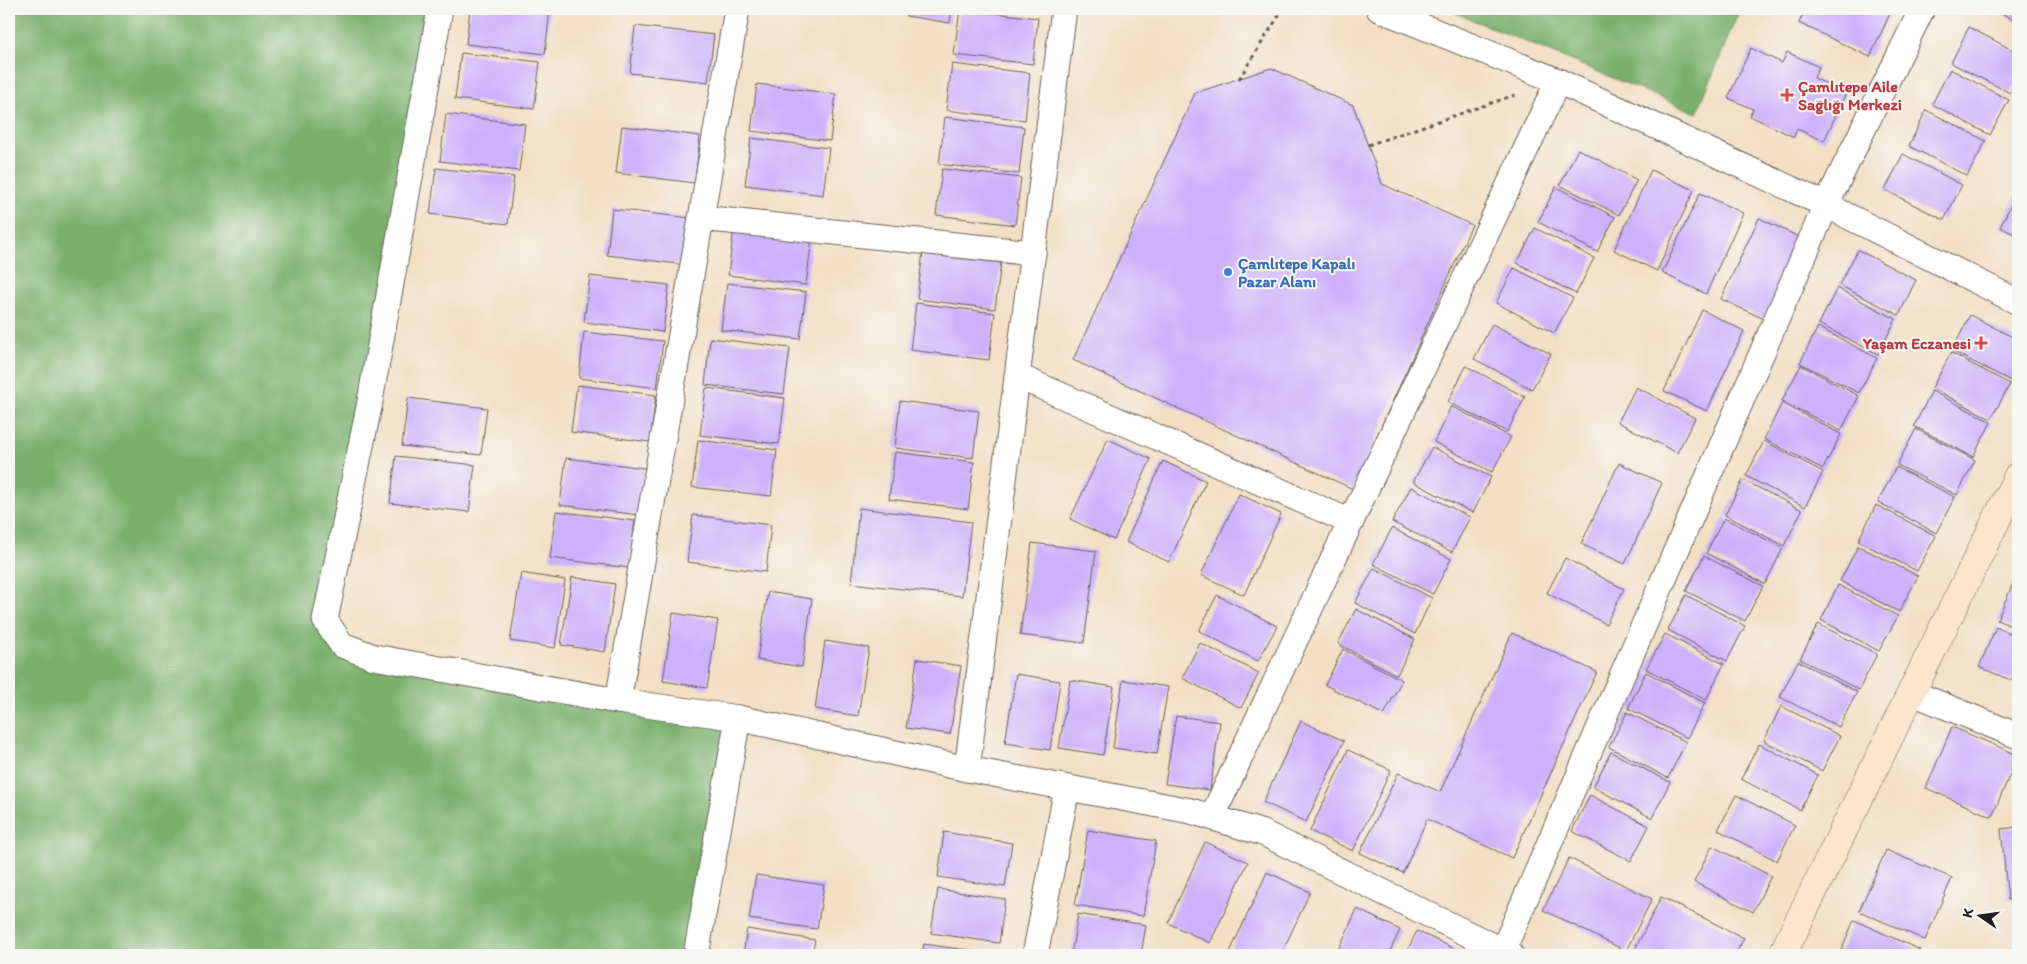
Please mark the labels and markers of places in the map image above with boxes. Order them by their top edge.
place label: Çamlıtepe Aile Sağlığı Merkezi [1798,77,1902,115]
marker: Çamlıtepe Aile Sağlığı Merkezi [1780,88,1794,102]
place label: Çamlıtepe Kapalı Pazar Alanı [1238,254,1355,291]
marker: Çamlıtepe Kapalı Pazar Alanı [1222,266,1234,278]
place label: Yaşam Eczanesi [1862,334,1971,354]
marker: Yaşam Eczanesi [1975,337,1987,349]

